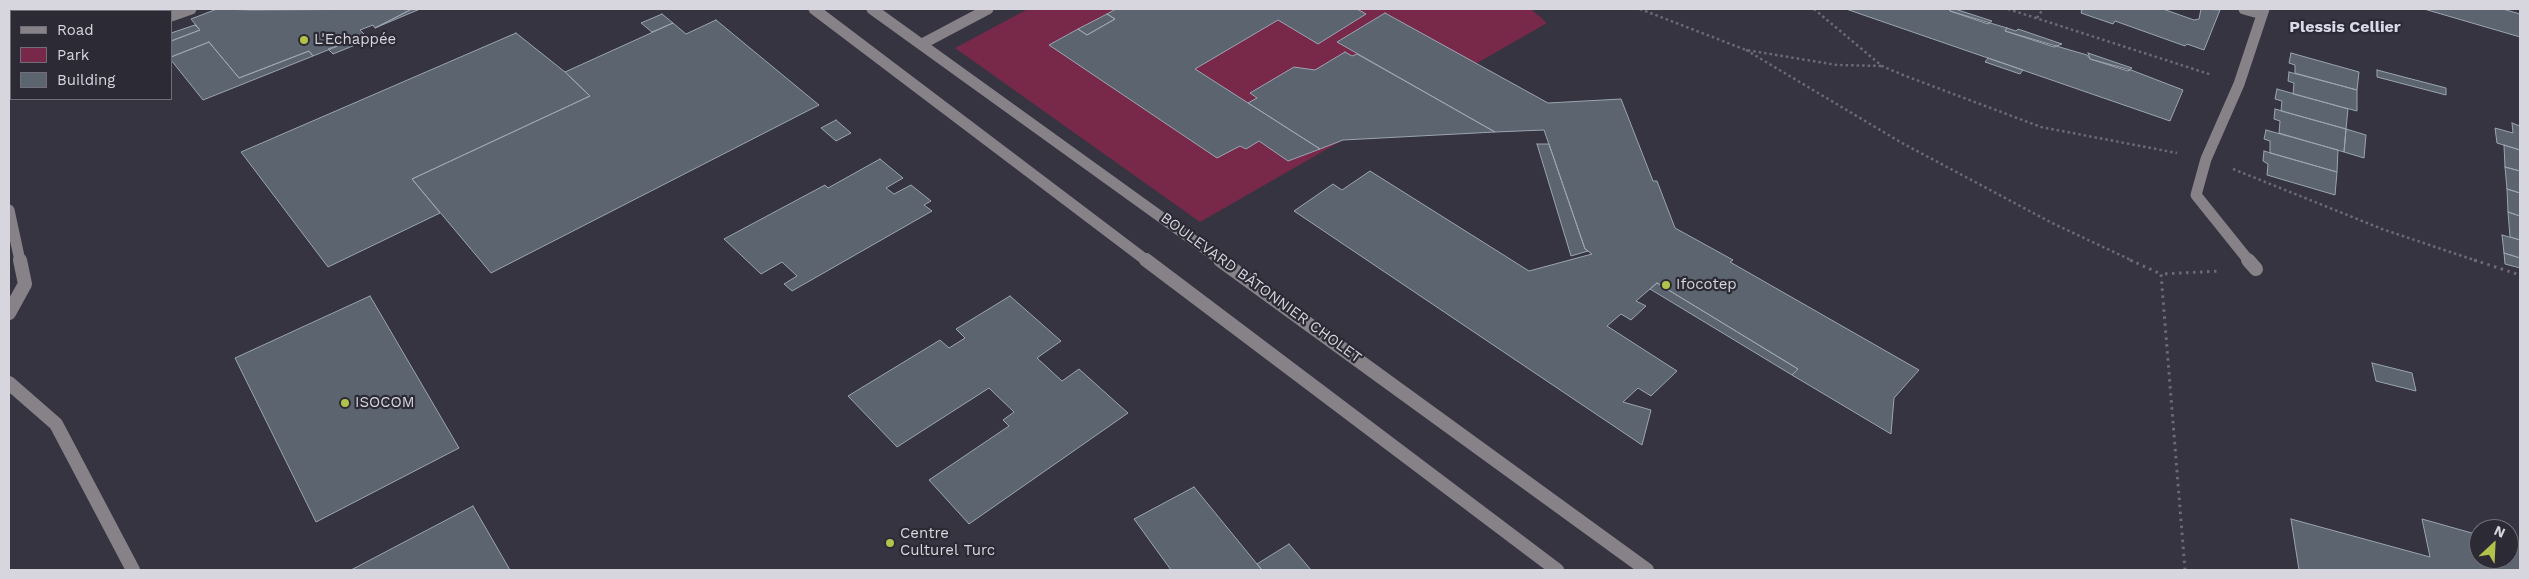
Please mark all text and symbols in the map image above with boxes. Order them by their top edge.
legend [10,10,172,100]
district label: Plessis Cellier [2289,17,2401,37]
text: Road [57,21,94,39]
place label: L'Echappée [314,31,396,49]
marker: L'Echappée [298,34,310,46]
text: Park [57,46,89,64]
text: Building [57,71,115,89]
street label: BOULEVARD BÂTONNIER CHOLET [1157,209,1365,367]
place label: Ifocotep [1676,276,1737,294]
marker: Ifocotep [1660,279,1672,291]
place label: ISOCOM [355,394,415,412]
marker: ISOCOM [339,397,351,409]
north arrow [2469,519,2519,569]
text: N [2492,522,2508,541]
place label: Centre Culturel Turc [900,525,995,560]
marker: Centre Culturel Turc [884,537,896,549]

